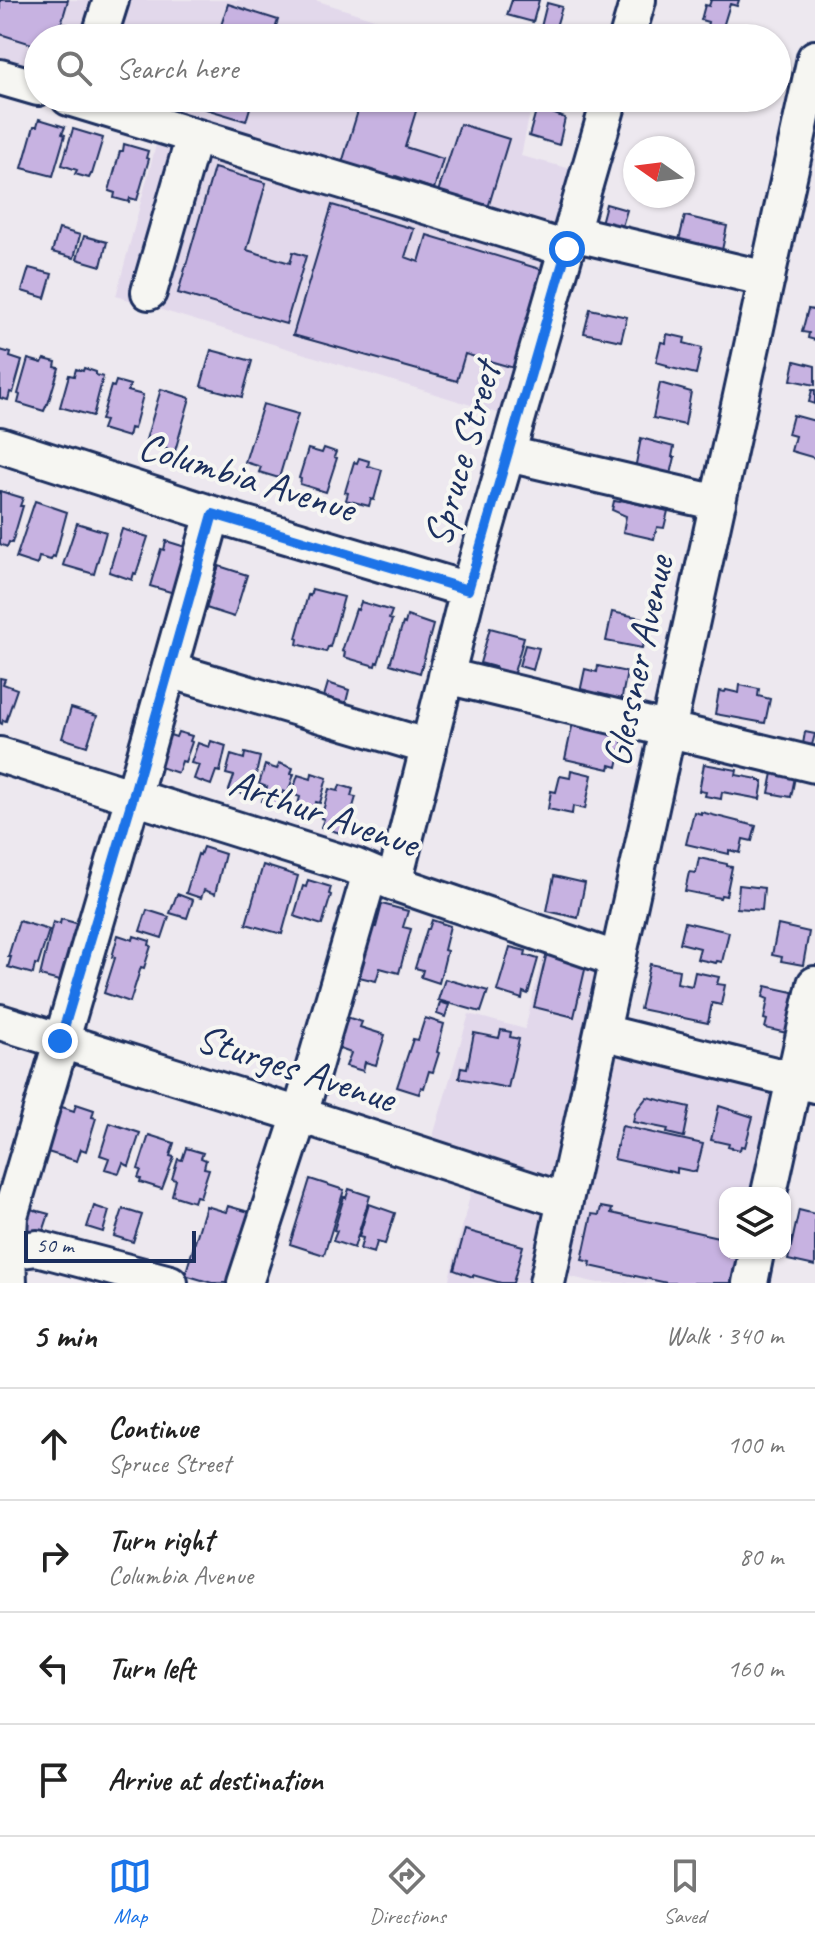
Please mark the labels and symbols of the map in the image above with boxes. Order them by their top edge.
north arrow [623,136,695,208]
route start [549,231,585,267]
street label: Spruce Street [412,351,514,551]
street label: Columbia Avenue [133,420,364,534]
street label: Glessner Avenue [591,548,685,771]
street label: Arthur Avenue [223,757,428,870]
street label: Sturges Avenue [191,1012,404,1124]
route end [42,1023,78,1059]
scale bar [24,1227,196,1263]

